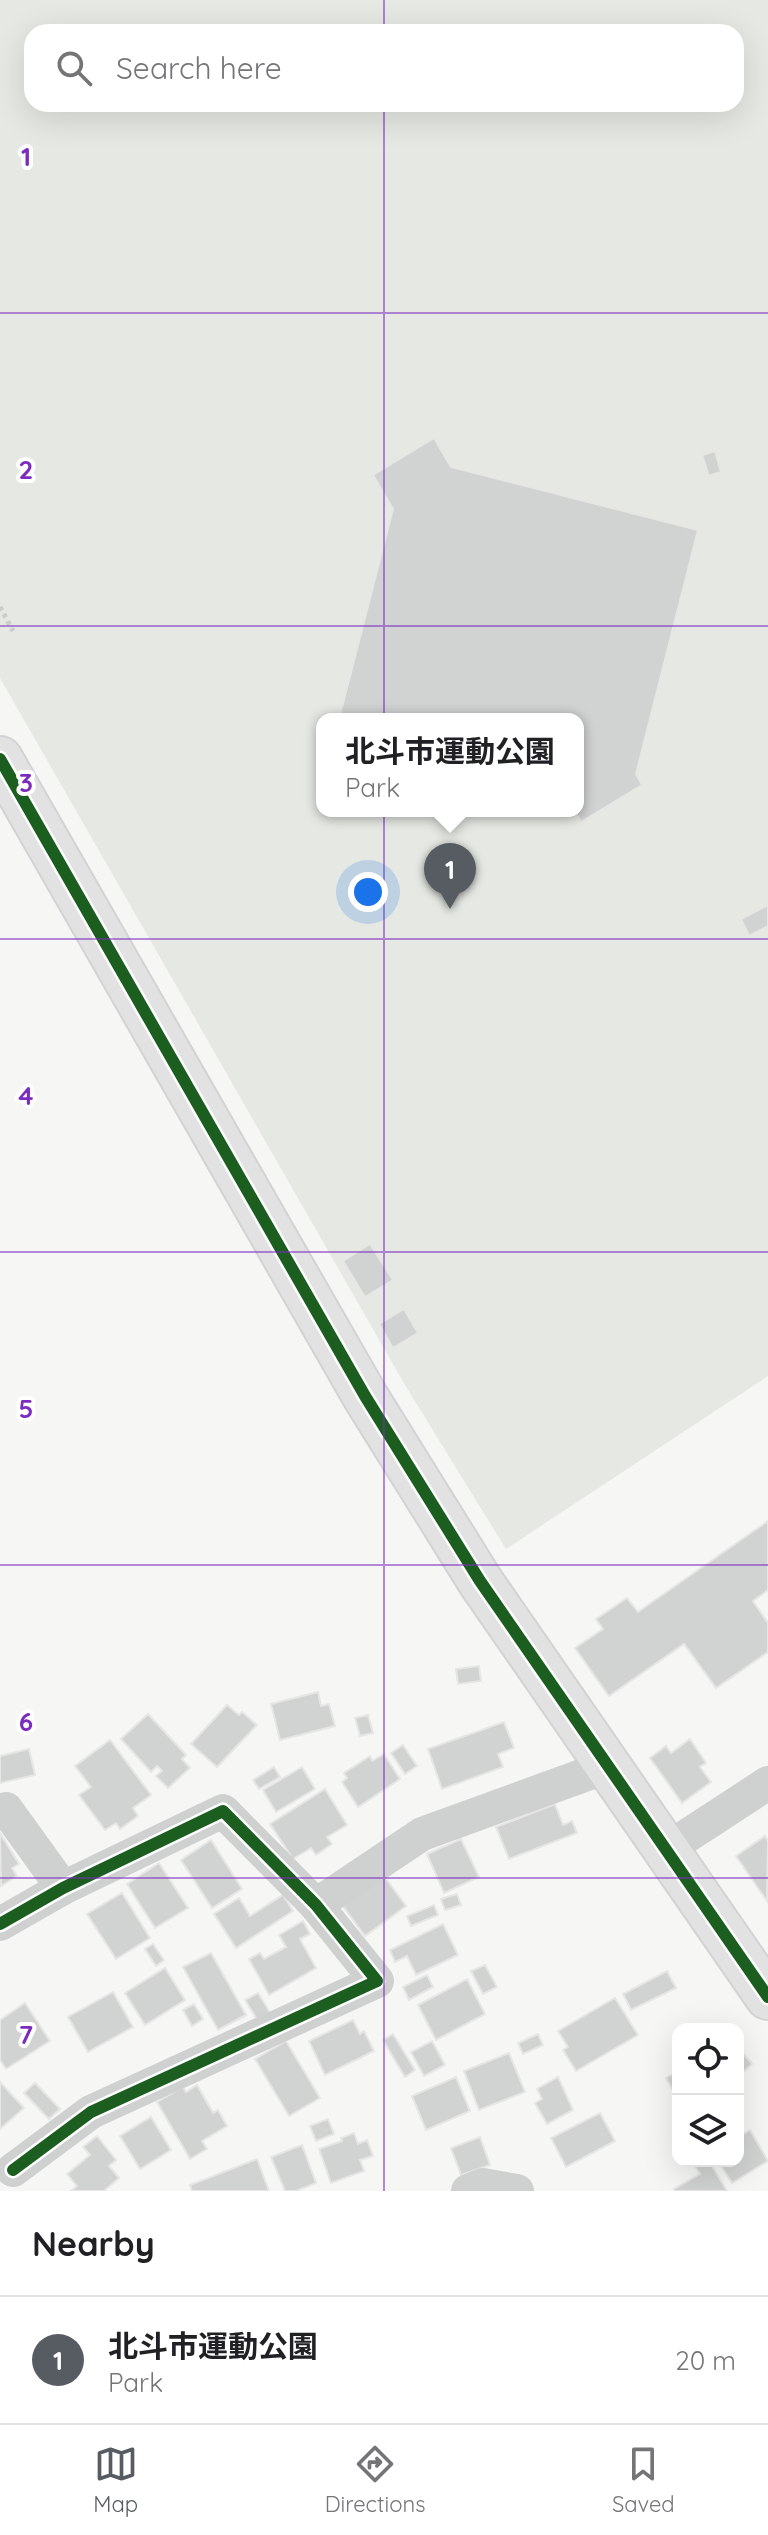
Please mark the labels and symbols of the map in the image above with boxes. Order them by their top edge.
text: 1 [21,140,31,173]
text: 2 [19,453,33,486]
text: 3 [19,766,33,799]
pin: 1 [424,843,476,909]
your location [348,872,388,912]
text: 4 [18,1079,34,1112]
text: 5 [19,1392,33,1425]
text: 6 [19,1705,33,1738]
text: 7 [19,2018,33,2051]

